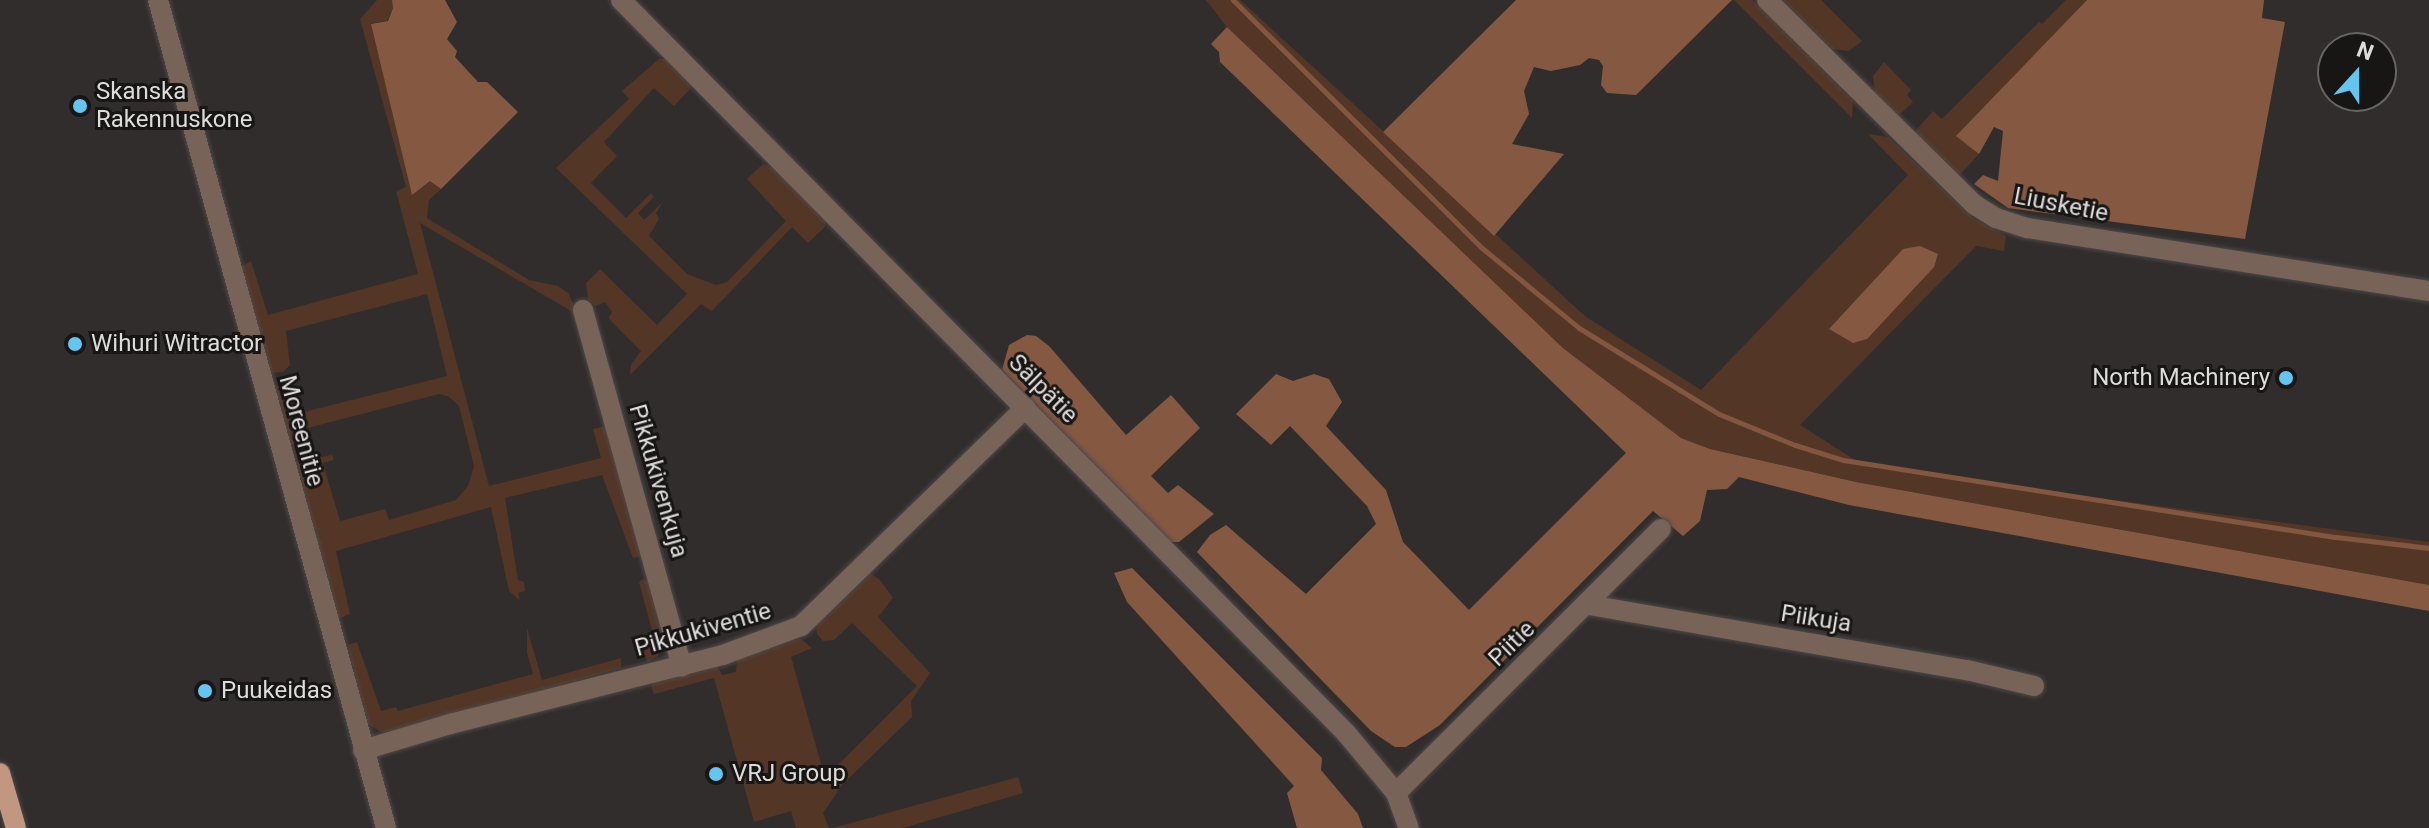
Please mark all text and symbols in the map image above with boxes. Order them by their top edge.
north arrow [2317,32,2397,112]
text: N [2353,37,2377,65]
place label: Skanska Rakennuskone [96,78,252,134]
marker: Skanska Rakennuskone [71,97,89,115]
street label: Liusketie [2011,182,2111,228]
place label: Wihuri Witractor [91,330,262,358]
marker: Wihuri Witractor [66,335,84,353]
street label: Sälpätie [1002,348,1084,430]
place label: North Machinery [2092,364,2270,392]
marker: North Machinery [2277,369,2295,387]
street label: Moreenitie [272,372,330,490]
street label: Pikkukivenkuja [622,401,694,561]
street label: Pikkukiventie [632,597,774,663]
street label: Piikuja [1779,599,1853,639]
street label: Piitie [1483,615,1541,673]
place label: Puukeidas [221,677,332,705]
marker: Puukeidas [196,682,214,700]
place label: VRJ Group [732,760,846,788]
marker: VRJ Group [707,765,725,783]

